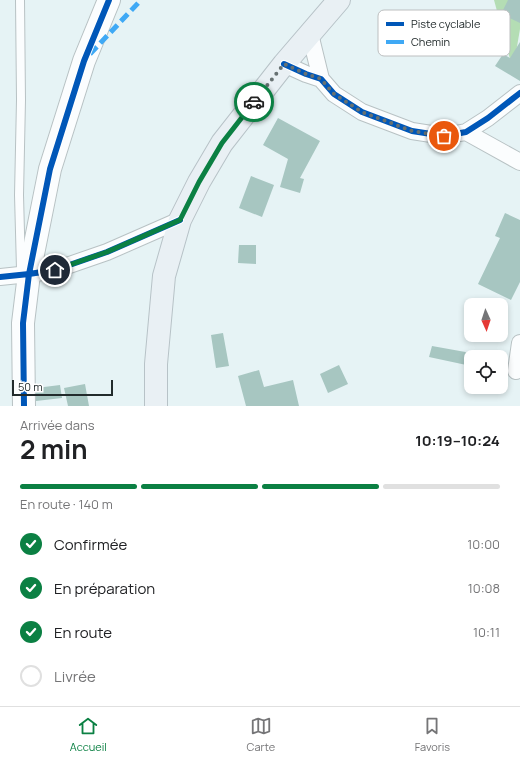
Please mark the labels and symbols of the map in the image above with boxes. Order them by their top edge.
legend [378,10,510,56]
text: Piste cyclable [411,16,481,31]
text: Chemin [411,34,450,49]
courier [234,82,274,122]
pin [427,119,461,153]
pin [38,253,72,287]
north arrow [464,298,508,342]
scale bar [12,378,113,397]

